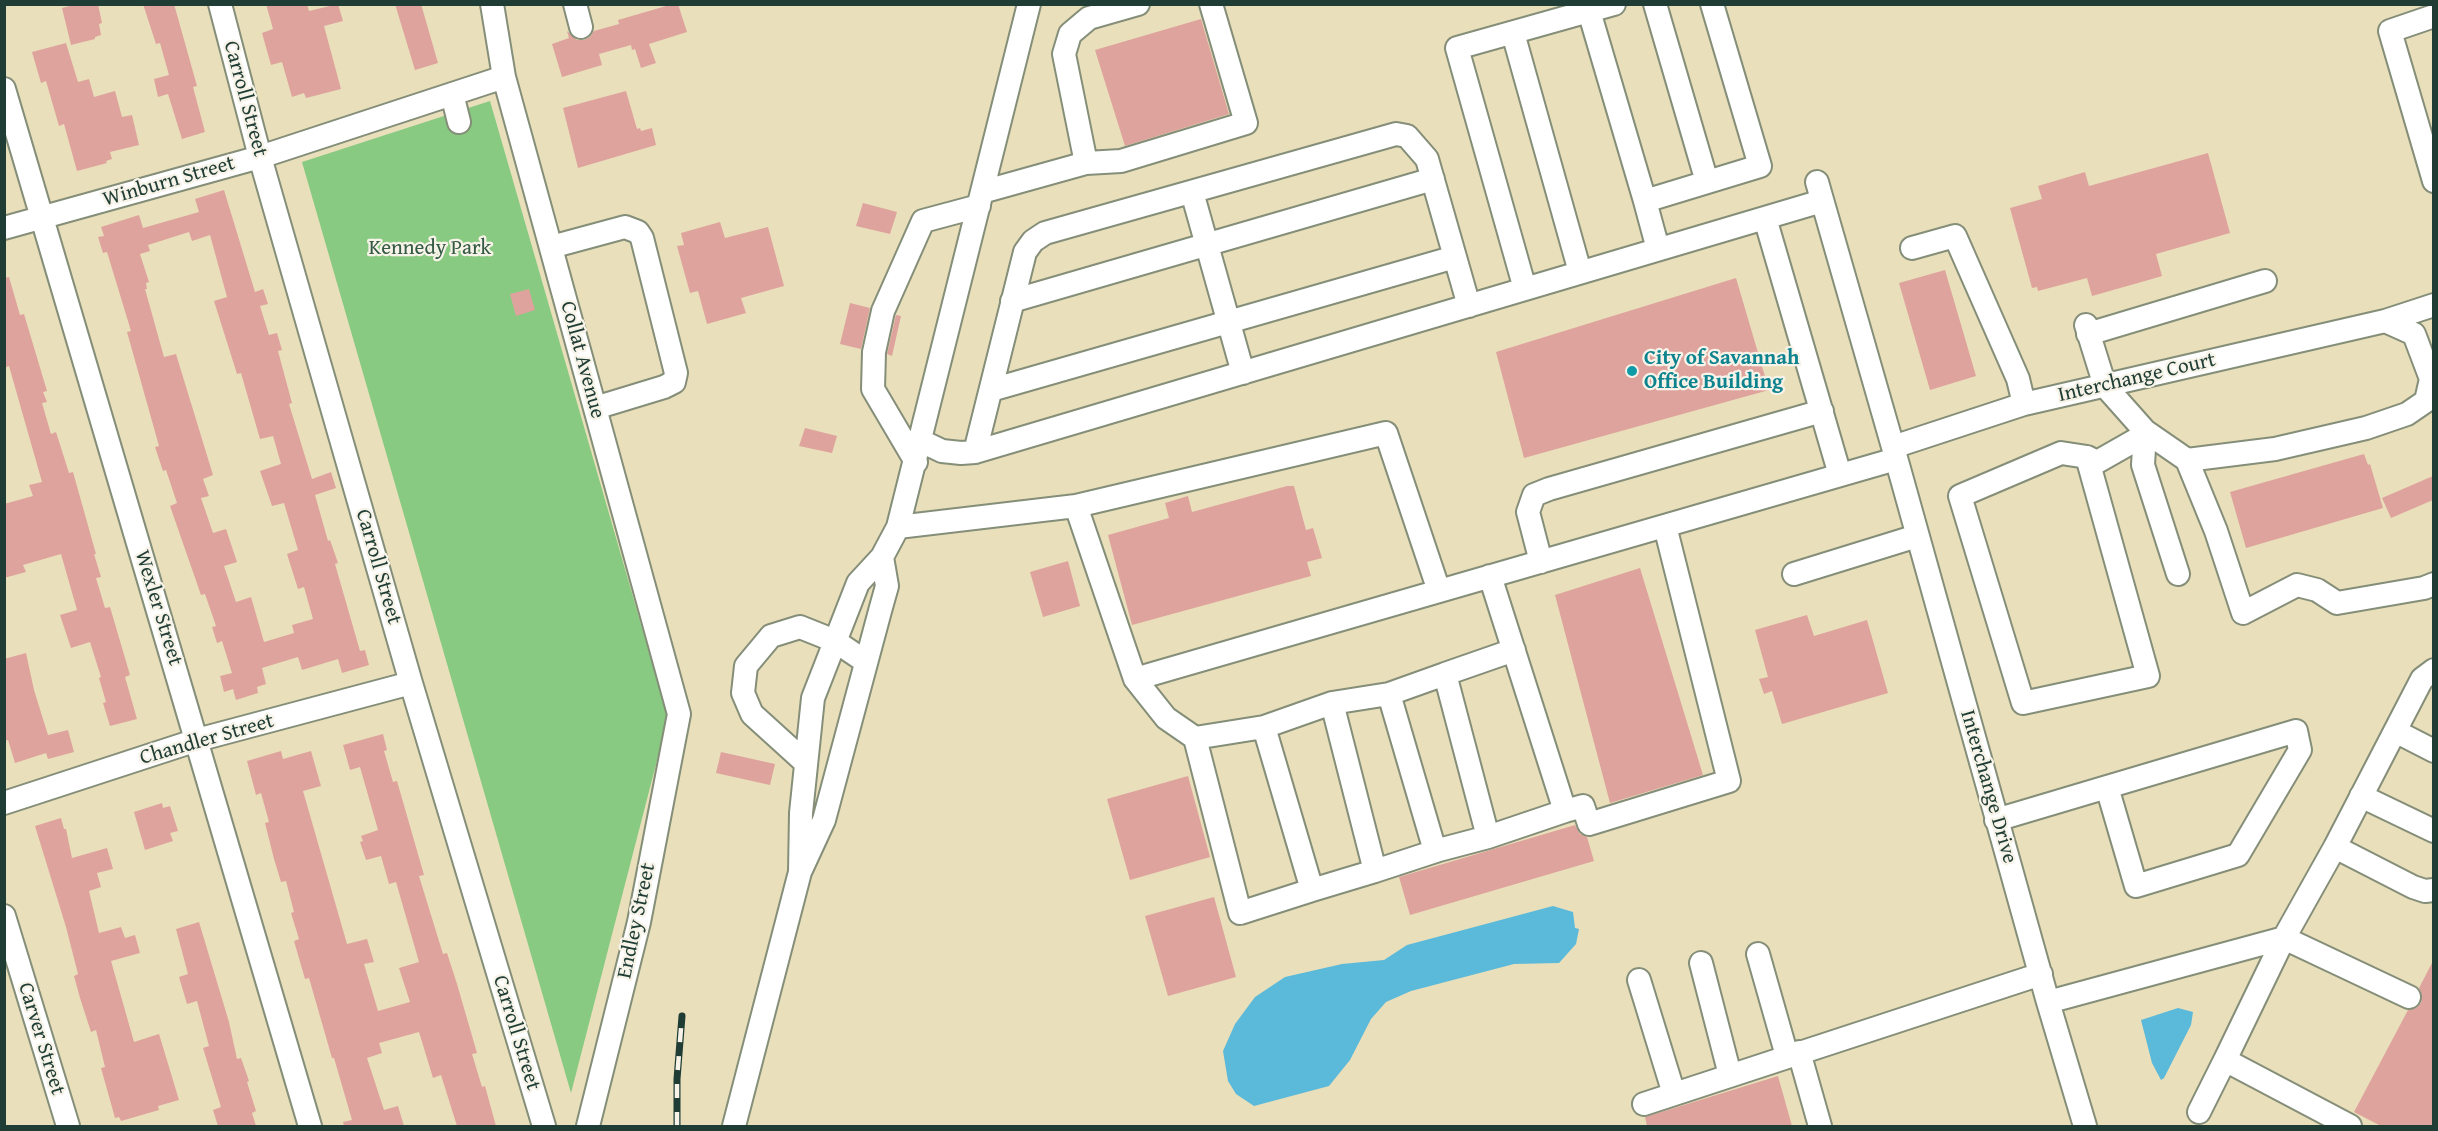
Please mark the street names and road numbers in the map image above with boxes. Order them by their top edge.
street label: Carroll Street [217,38,273,160]
street label: Winburn Street [100,151,238,213]
street label: Collat Avenue [554,299,610,421]
street label: Interchange Court [2056,348,2218,408]
street label: Carroll Street [350,507,406,627]
street label: Wexler Street [128,547,188,669]
street label: Interchange Drive [1954,707,2022,867]
street label: Chandler Street [137,709,277,771]
street label: Endley Street [612,861,662,981]
street label: Carroll Street [487,973,545,1093]
street label: Carver Street [12,980,70,1098]

